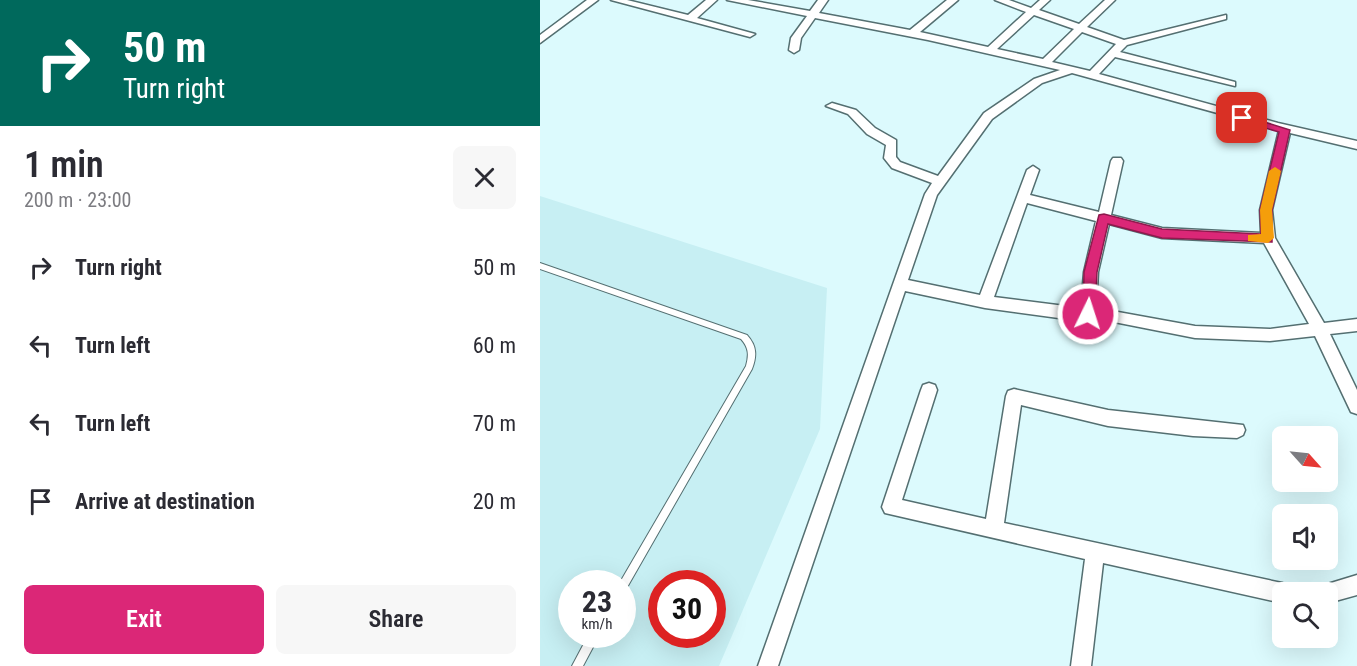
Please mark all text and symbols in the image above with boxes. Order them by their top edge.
text: 50 m [123,23,206,72]
icon: right [24,24,102,102]
text: Turn right [123,73,225,105]
pin [1216,92,1267,143]
icon: arrive [1225,101,1258,134]
text: 1 min [24,144,104,186]
button: close [453,146,516,209]
text: 200 m · 23:00 [24,188,131,212]
icon: right [24,251,57,284]
text: Turn right [75,255,162,280]
text: 50 m [473,255,516,280]
position arrow [1056,282,1120,346]
icon: left [24,329,57,362]
text: Turn left [75,333,150,358]
text: 60 m [473,333,516,358]
icon: left [24,407,57,440]
text: Turn left [75,411,150,436]
text: 70 m [473,411,516,436]
north arrow [1272,426,1338,492]
map controls [1272,426,1338,648]
icon: arrive [24,485,57,518]
text: Arrive at destination [75,489,255,514]
text: 20 m [473,489,516,514]
button: sound [1272,504,1338,570]
speed limit sign: 30 [648,570,726,648]
button: search [1272,582,1338,648]
text: 23 [582,584,612,619]
button: Exit [24,585,264,654]
button: Share [276,585,516,654]
text: km/h [582,615,612,633]

